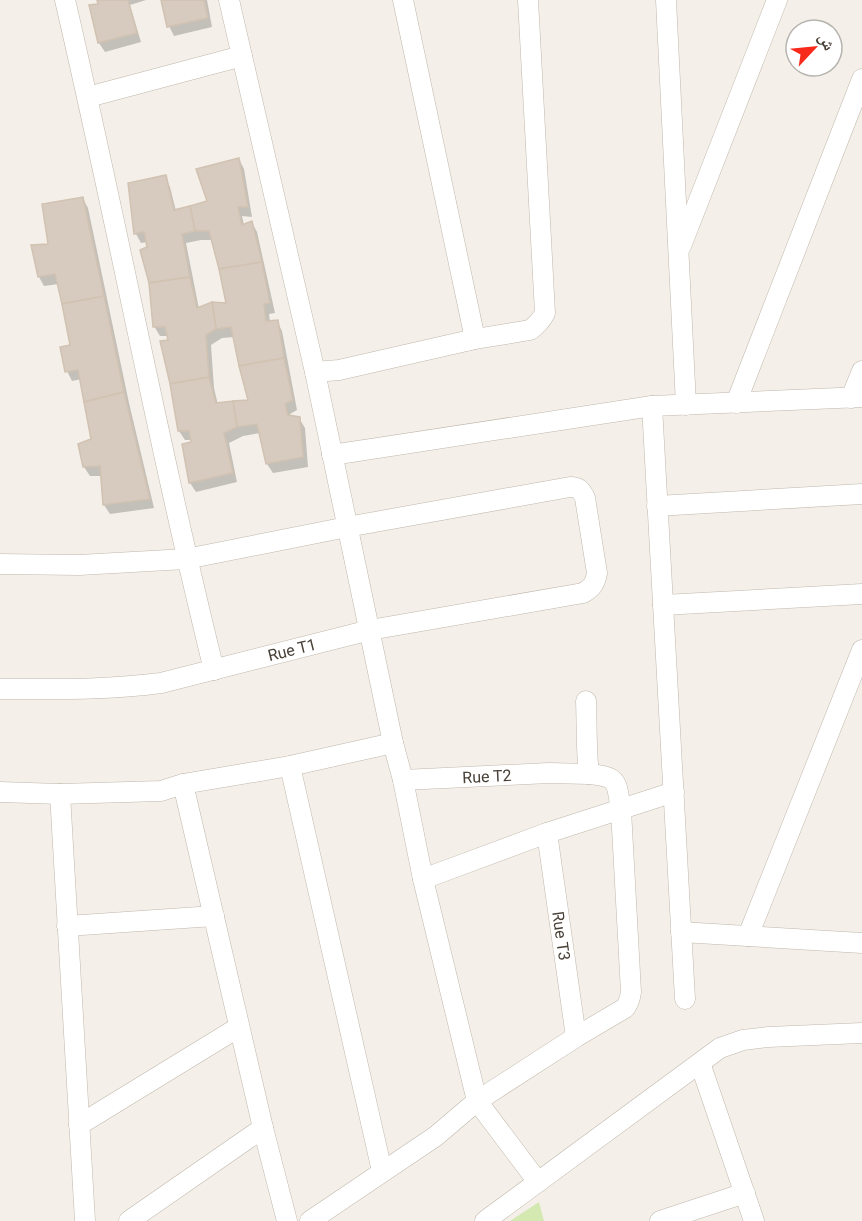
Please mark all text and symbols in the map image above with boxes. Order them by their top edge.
north arrow [784,18,844,78]
text: ش [815,30,839,53]
street label: Rue T1 [266,635,318,665]
street label: Rue T2 [462,765,512,787]
street label: Rue T3 [549,910,575,962]

